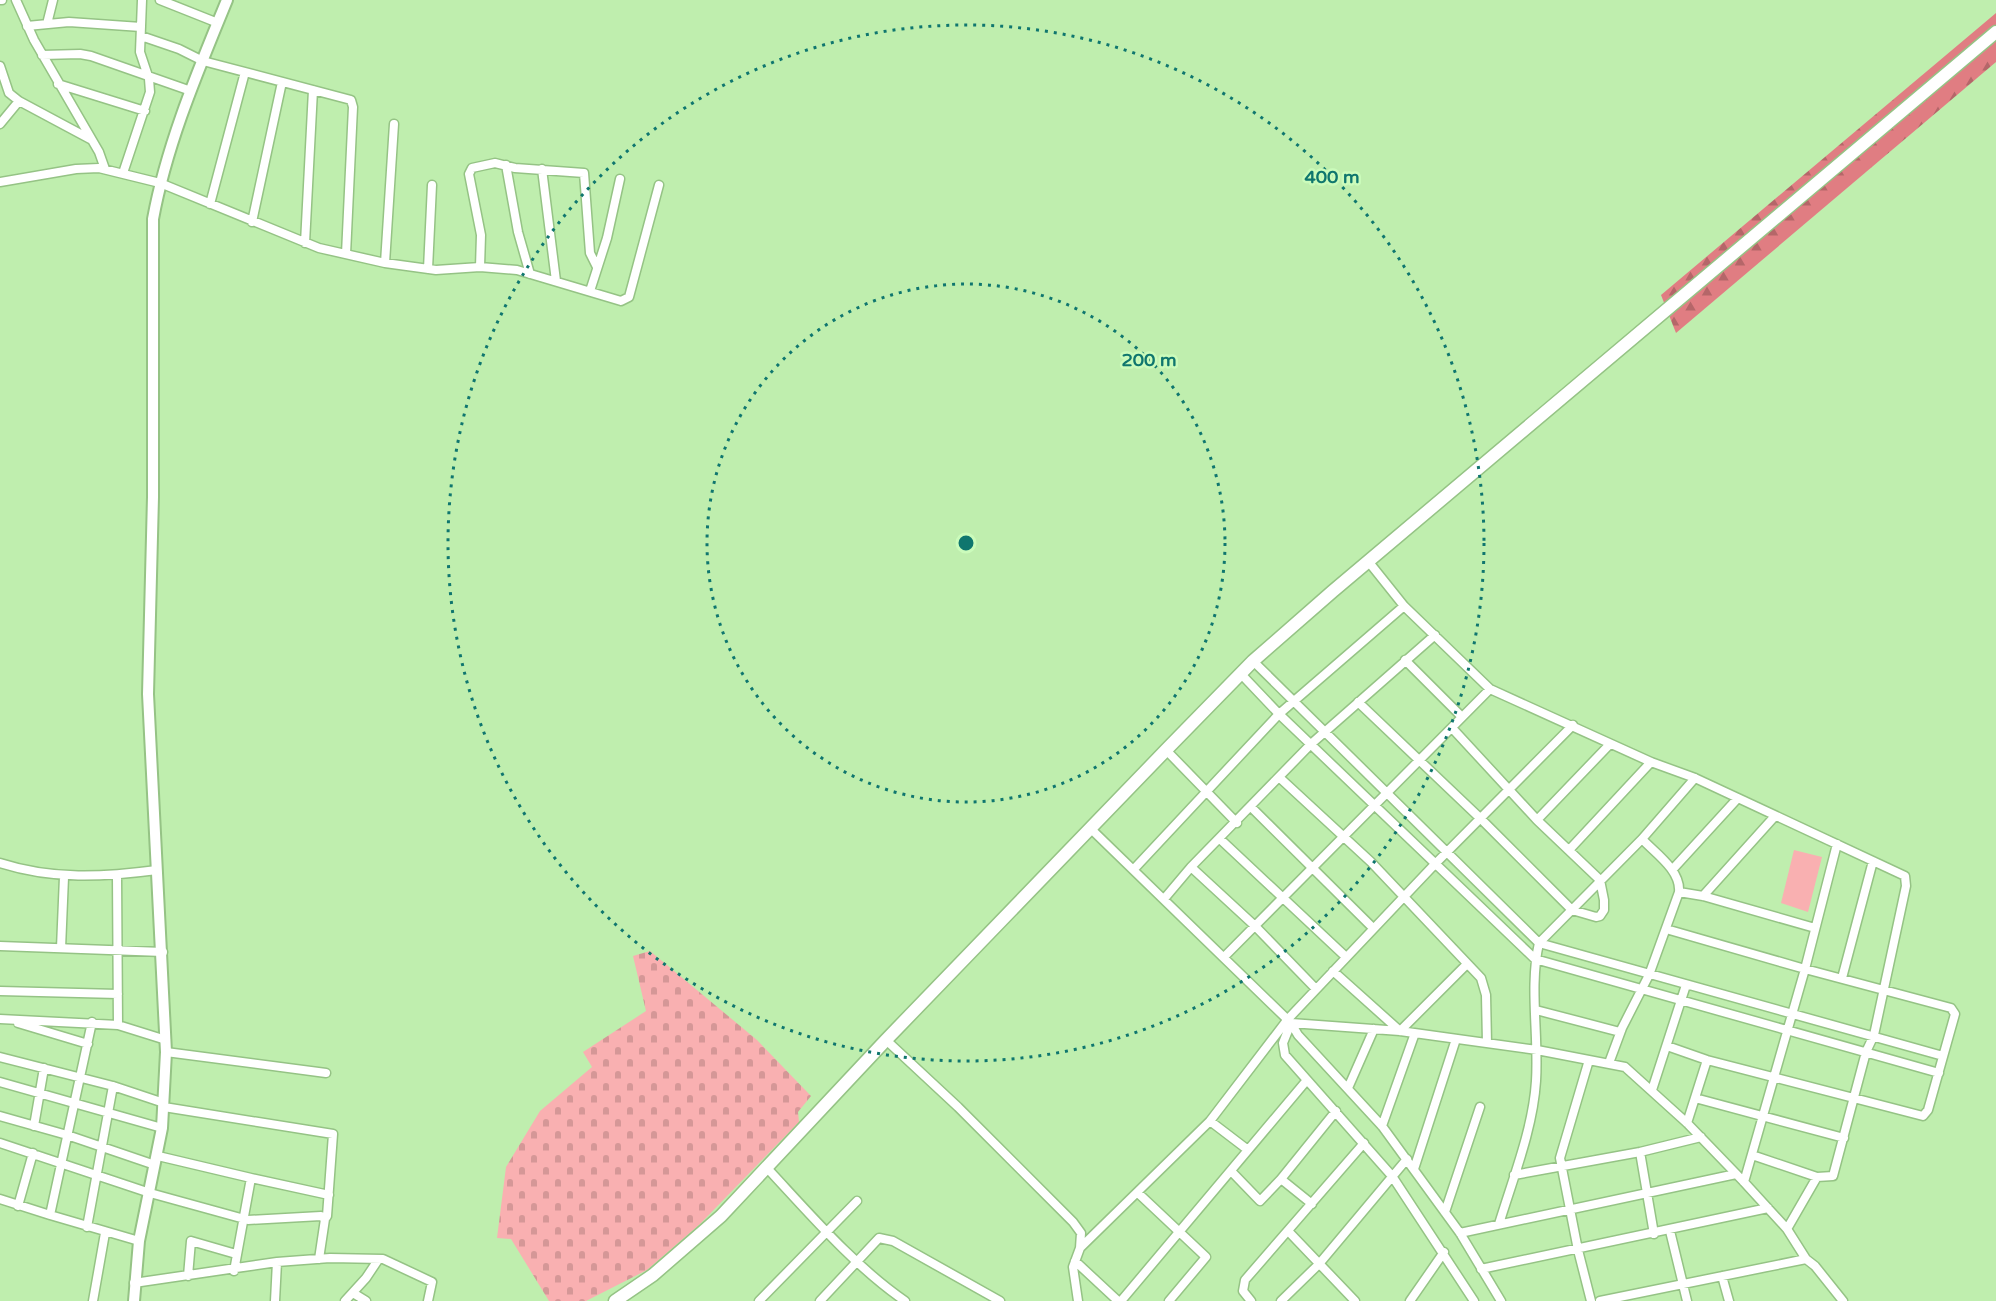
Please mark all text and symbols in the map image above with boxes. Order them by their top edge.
text: 400 m [1304,166,1360,188]
text: 200 m [1121,349,1177,371]
centre of rings [956,533,976,553]

